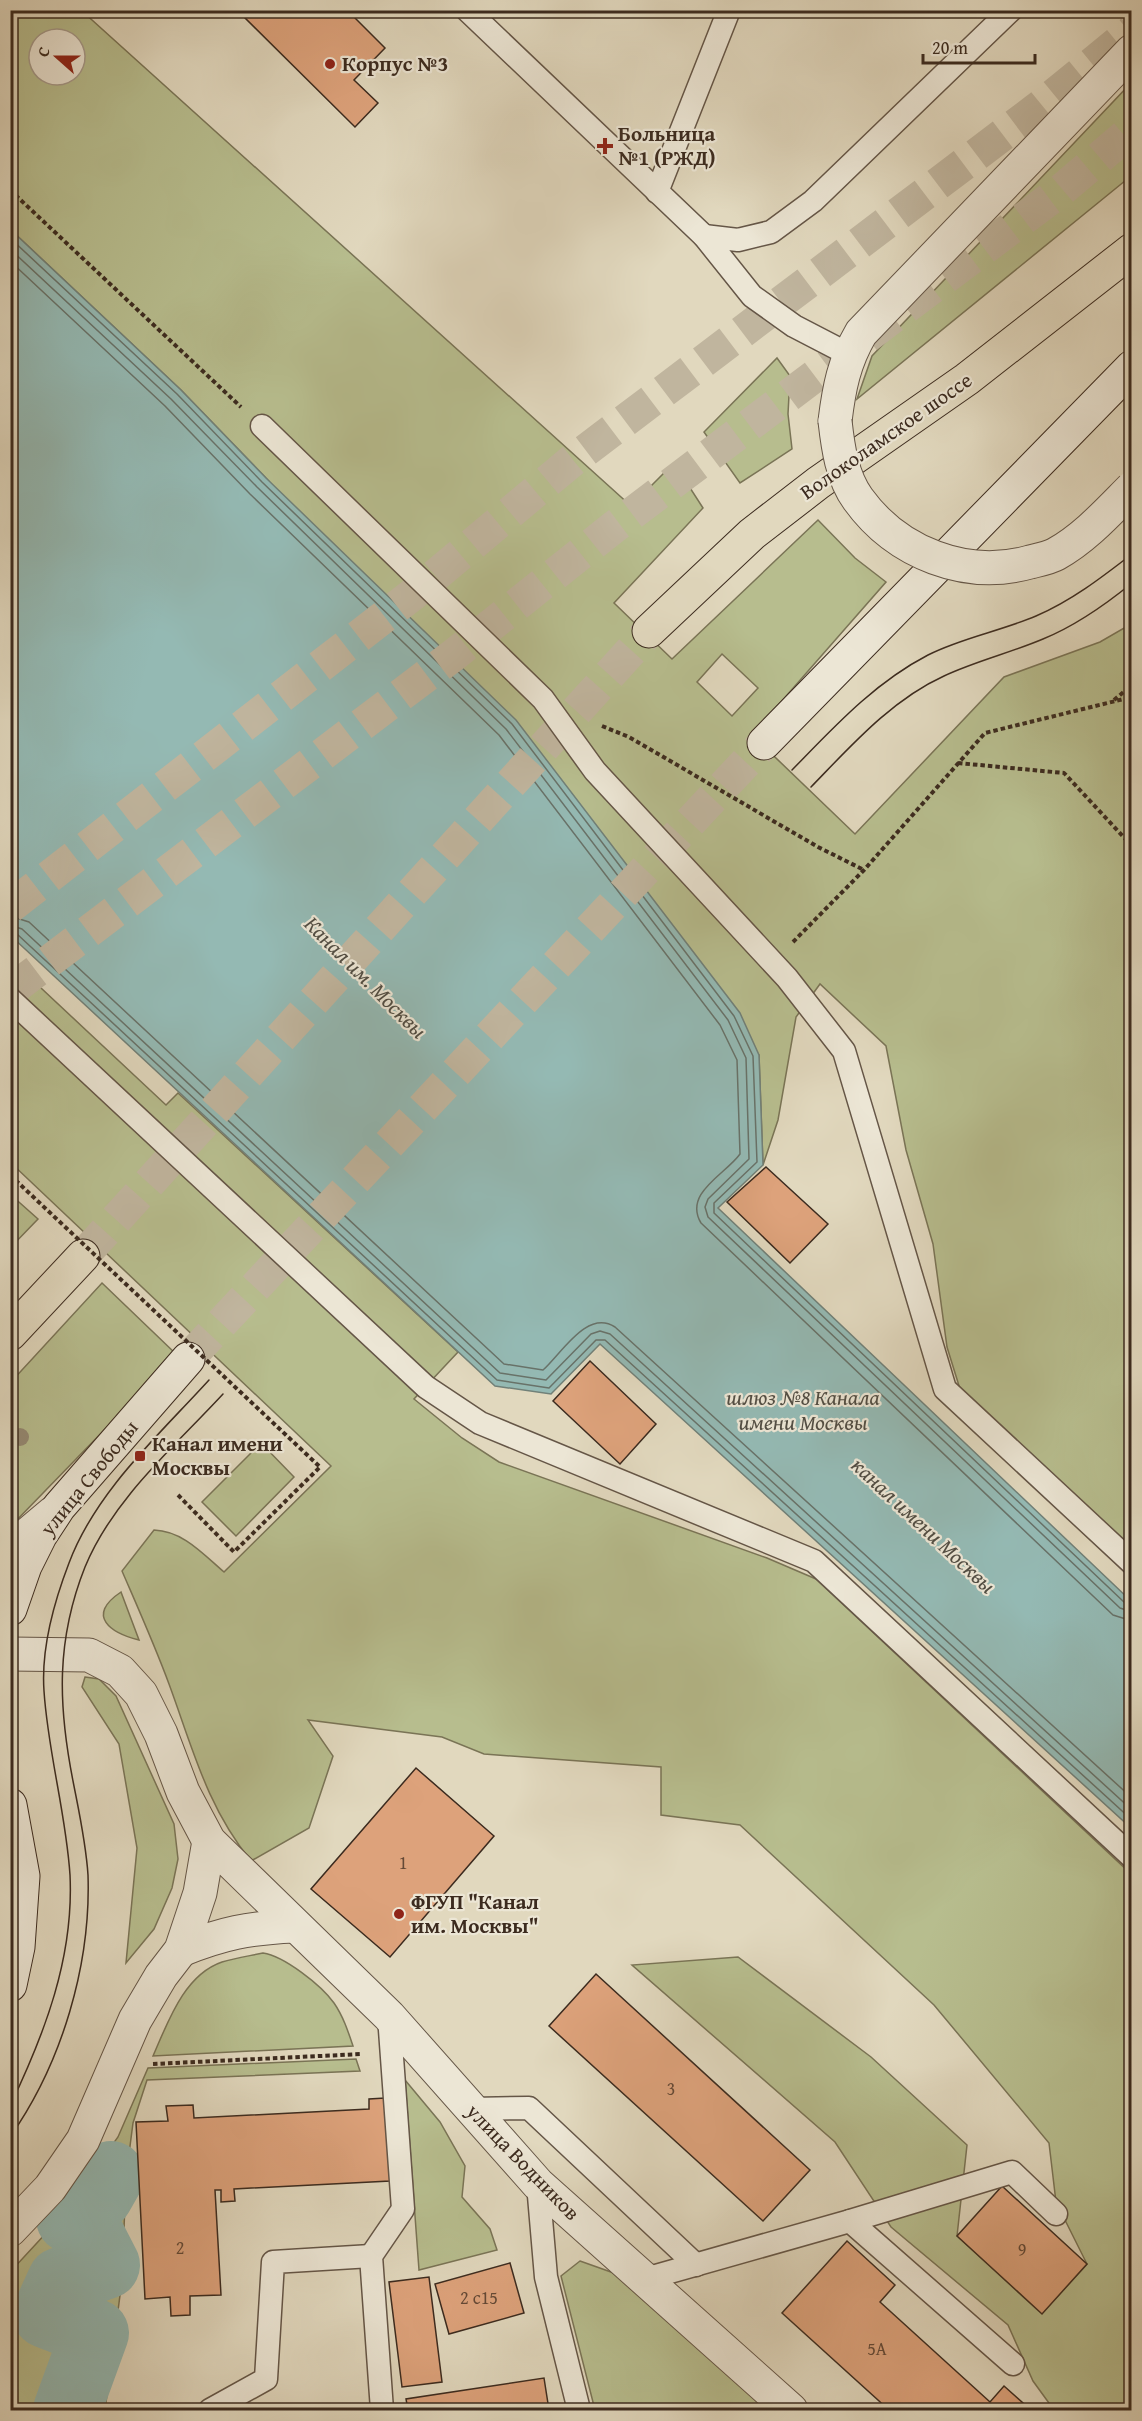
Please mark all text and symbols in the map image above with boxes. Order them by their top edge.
north arrow [27,27,87,87]
scale bar [923,27,1036,65]
text: 20 m [932,34,968,61]
text: С [30,43,56,60]
place label: Корпус №3 [342,48,449,79]
marker: Корпус №3 [323,57,337,71]
place label: Больница №1 (РЖД) [618,118,716,173]
marker: Больница №1 (РЖД) [596,137,614,155]
street label: Волоколамское шоссе [793,364,978,507]
water label: Канал им. Москвы [297,908,435,1046]
water label: шлюз №8 Канала имени Москвы [726,1381,880,1438]
street label: улица Свободы [31,1413,145,1543]
place label: Канал имени Москвы [152,1428,283,1483]
marker: Канал имени Москвы [133,1449,147,1463]
water label: канал имени Москвы [845,1449,1004,1601]
house number: 1 [399,1849,407,1876]
place label: ФГУП "Канал им. Москвы" [411,1886,539,1941]
marker: ФГУП "Канал им. Москвы" [392,1907,406,1921]
house number: 3 [667,2075,675,2102]
street label: улица Водников [459,2096,587,2227]
house number: 2 [176,2234,184,2261]
house number: 9 [1018,2236,1026,2263]
house number: 2 с15 [460,2284,498,2311]
house number: 5А [867,2335,887,2362]

